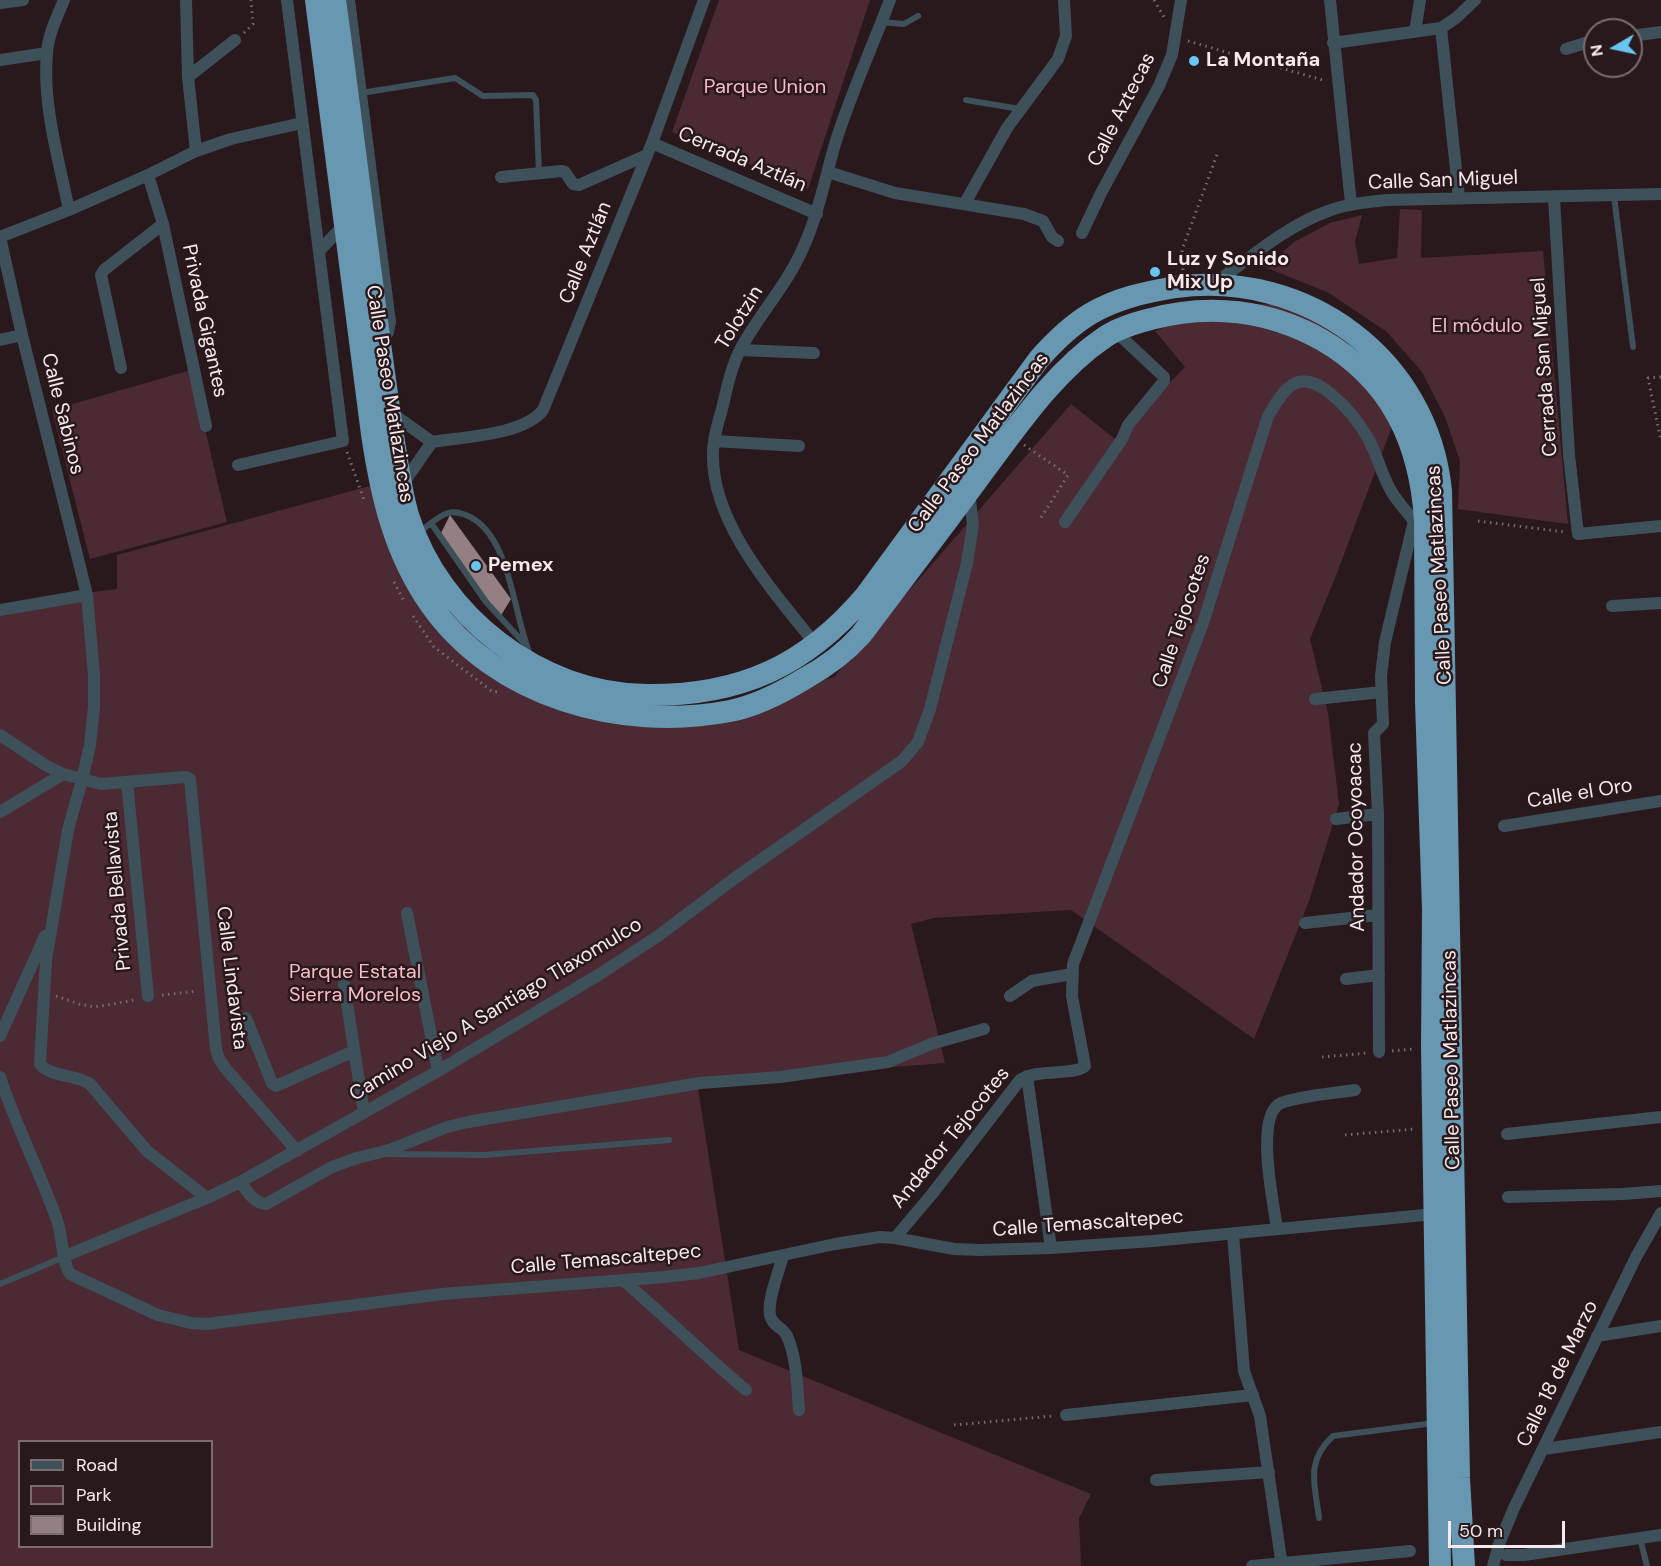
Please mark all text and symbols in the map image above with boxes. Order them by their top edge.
north arrow [1583,18,1643,78]
text: N [1585,43,1608,58]
street label: Calle Aztecas [1083,49,1161,171]
place label: La Montaña [1206,49,1320,73]
marker: La Montaña [1187,54,1201,68]
park label: Parque Union [704,76,826,100]
street label: Cerrada Aztlán [674,122,810,198]
street label: Calle San Miguel [1368,166,1518,196]
street label: Calle Aztlán [555,198,617,308]
street label: Privada Gigantes [176,242,232,400]
place label: Luz y Sonido Mix Up [1167,248,1289,295]
marker: Luz y Sonido Mix Up [1148,265,1162,279]
street label: Cerrada San Miguel [1527,277,1563,457]
street label: Tolotzin [711,282,769,354]
street label: Calle Paseo Matlazincas [360,284,418,504]
park label: El módulo [1431,315,1523,339]
street label: Calle Paseo Matlazincas [903,348,1055,538]
street label: Calle Sabinos [35,351,89,477]
street label: Calle Paseo Matlazincas [1422,465,1458,685]
street label: Calle Tejocotes [1148,551,1216,691]
place label: Pemex [488,554,553,578]
marker: Pemex [469,559,483,573]
street label: Andador Ocoyoacac [1343,742,1371,932]
street label: Calle el Oro [1526,774,1634,814]
street label: Privada Bellavista [99,810,137,972]
street label: Calle Lindavista [210,905,252,1051]
street label: Camino Viejo A Santiago Tlaxomulco [345,913,647,1107]
street label: Calle Paseo Matlazincas [1438,950,1466,1170]
park label: Parque Estatal Sierra Morelos [289,961,421,1008]
street label: Andador Tejocotes [887,1063,1015,1213]
street label: Calle Temascaltepec [992,1205,1184,1243]
street label: Calle Temascaltepec [510,1240,702,1280]
street label: Calle 18 de Marzo [1512,1297,1604,1451]
legend [18,1440,213,1548]
text: Road [76,1453,118,1477]
text: Park [76,1483,112,1507]
scale bar [1451,1509,1568,1547]
text: Building [76,1513,141,1537]
text: 50 m [1459,1519,1503,1543]

